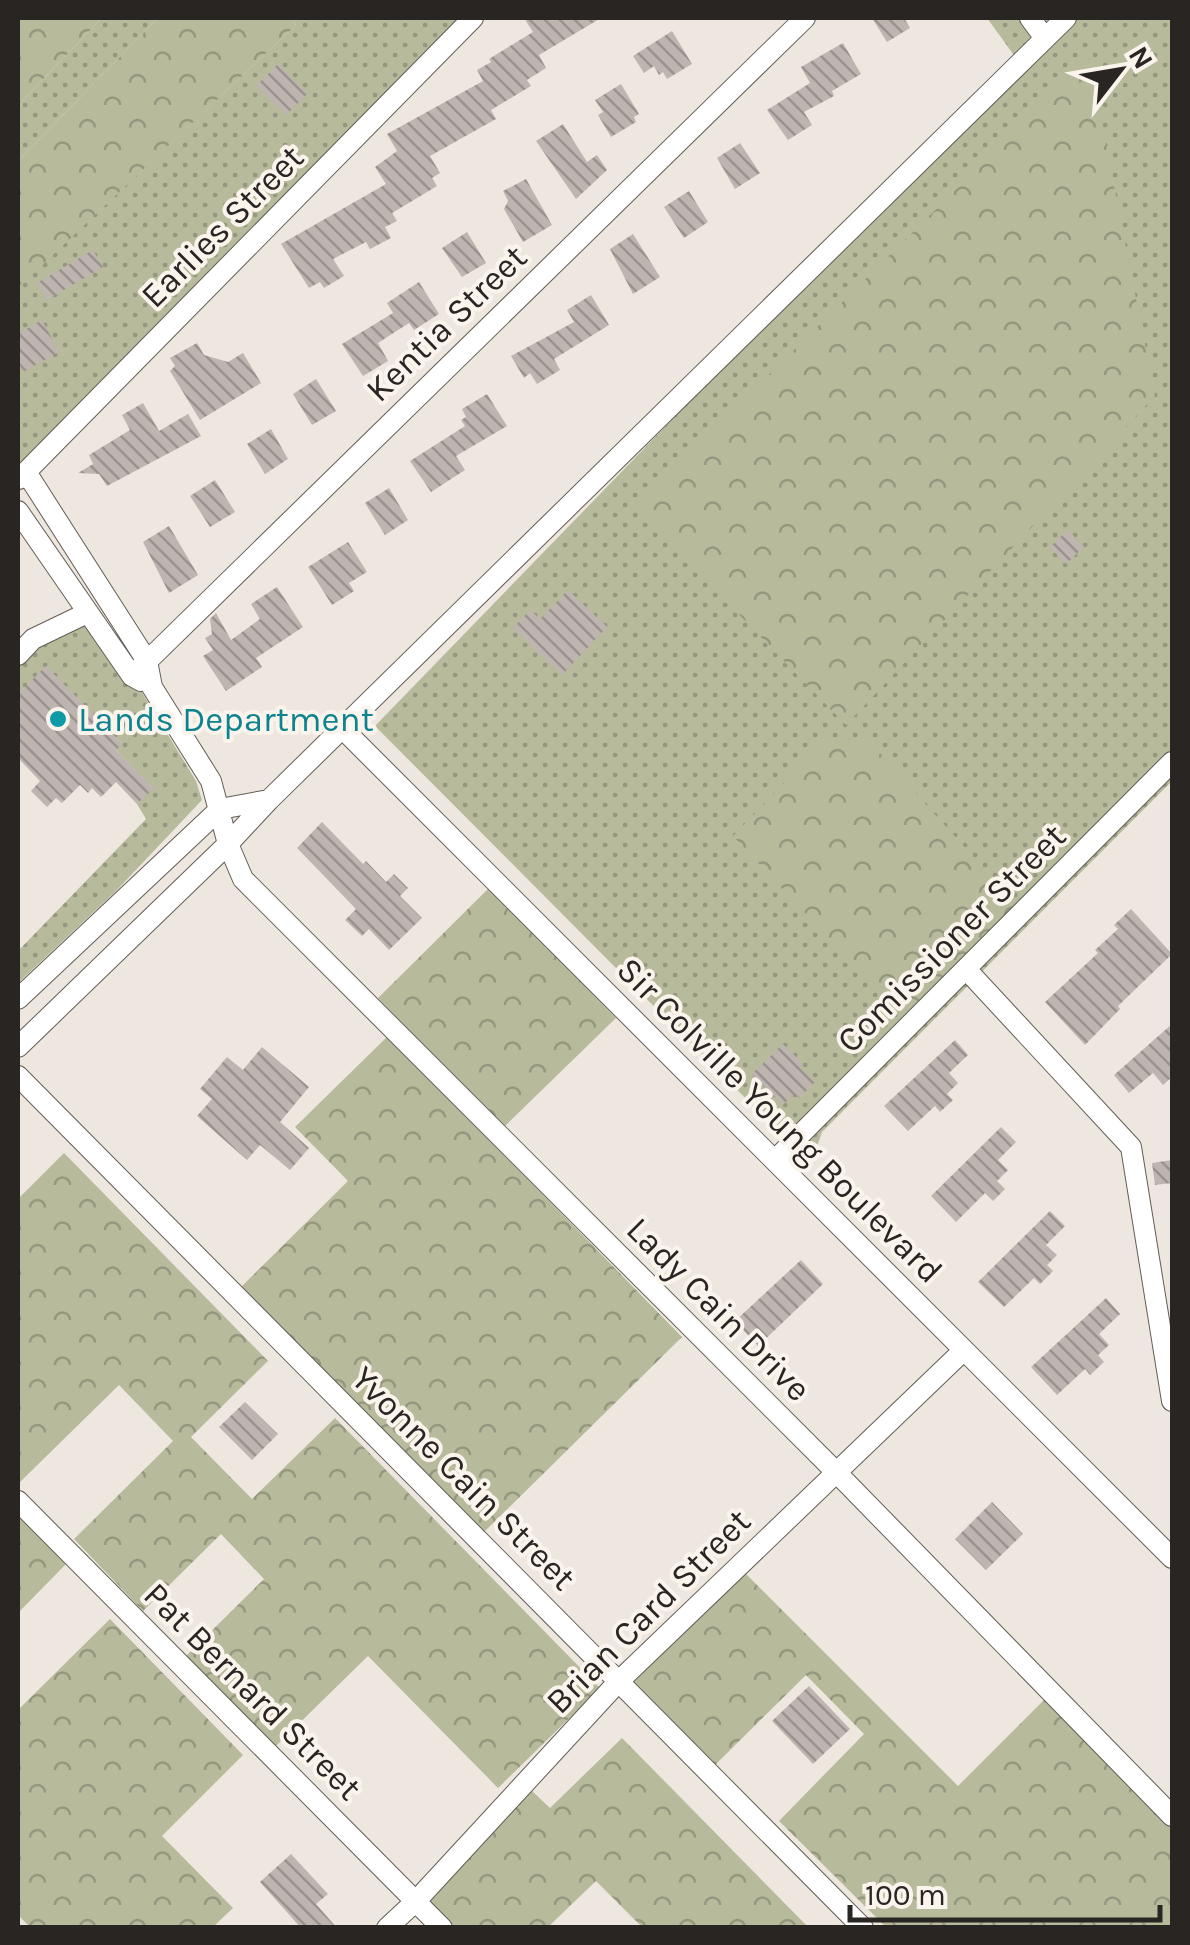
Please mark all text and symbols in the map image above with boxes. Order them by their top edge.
north arrow [1070,20,1170,120]
text: N [1122,40,1160,74]
street label: Earlies Street [133,137,312,316]
street label: Kentia Street [357,237,535,410]
place label: Lands Department [78,699,374,740]
marker: Lands Department [47,708,69,730]
street label: Comissioner Street [829,816,1074,1061]
street label: Sir Colville Young Boulevard [608,949,951,1292]
street label: Lady Cain Drive [618,1209,819,1410]
street label: Yvonne Cain Street [343,1358,584,1599]
street label: Brian Card Street [538,1501,759,1722]
street label: Pat Bernard Street [135,1574,370,1809]
scale bar [850,1860,1160,1922]
text: 100 m [865,1877,946,1913]

